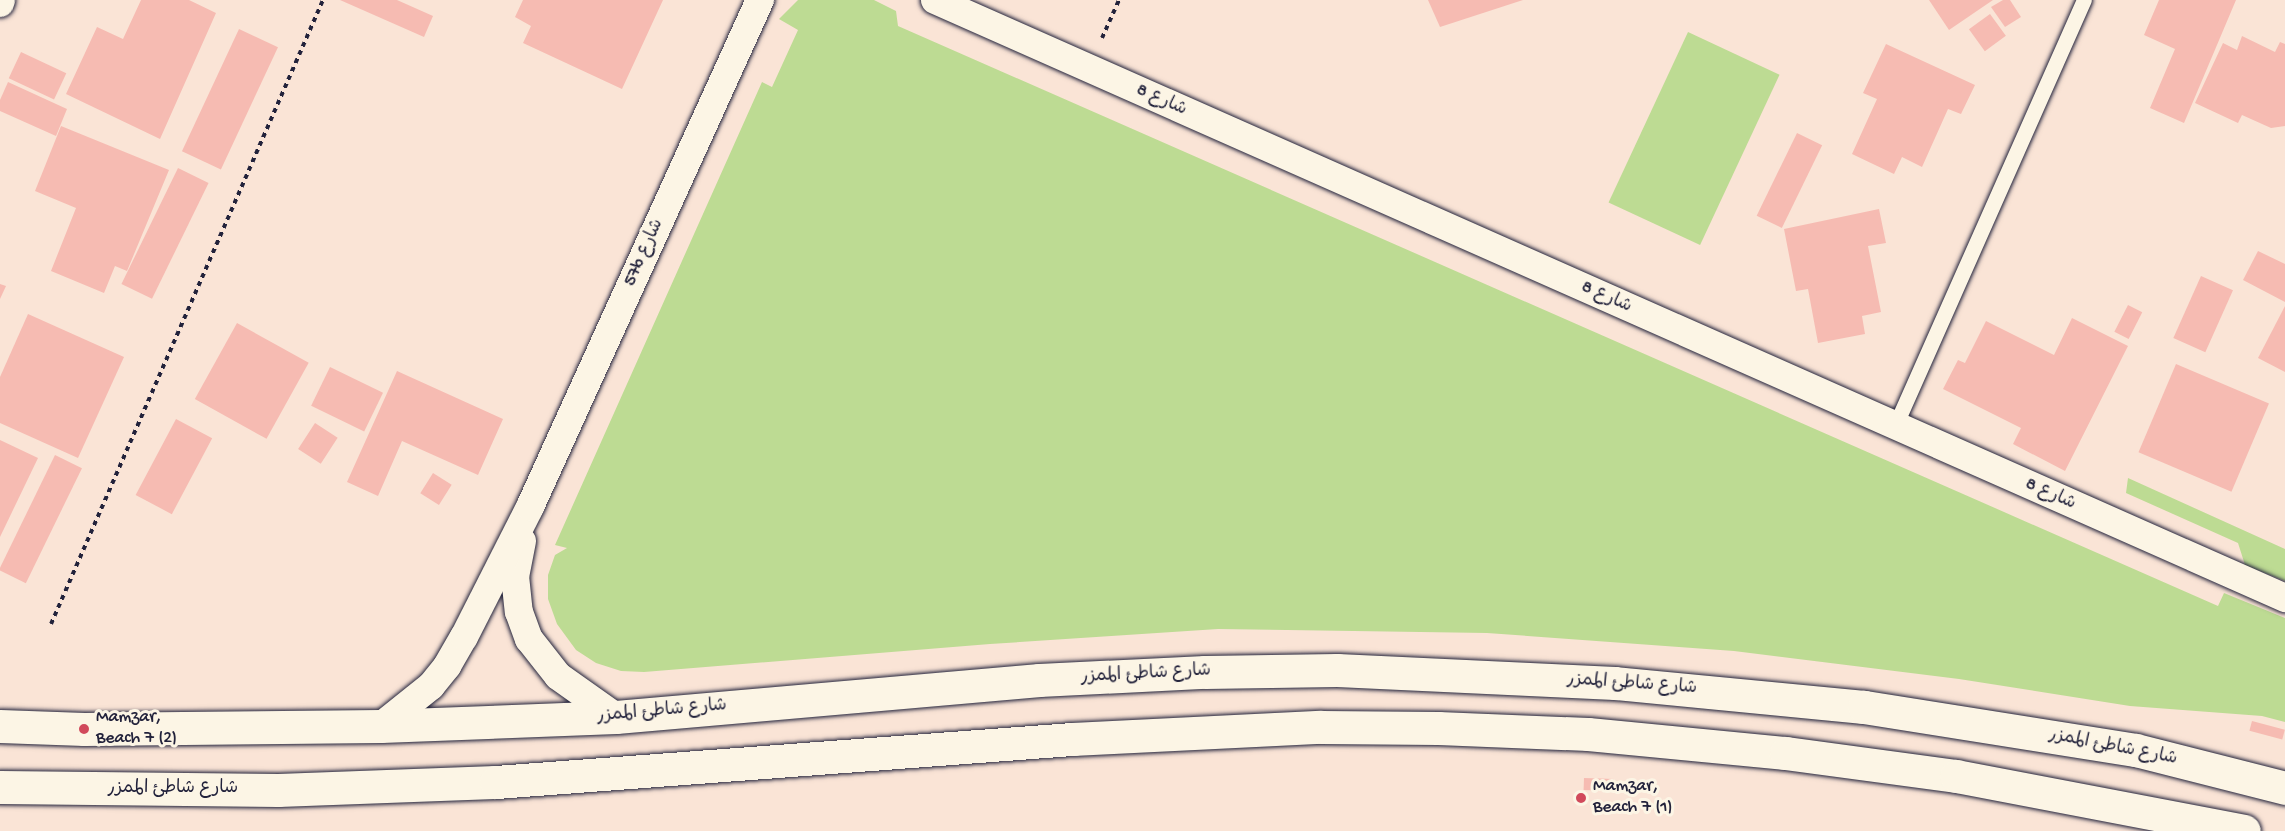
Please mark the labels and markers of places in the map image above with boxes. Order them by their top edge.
place label: Mamzar, Beach 7 (2) [96,708,177,750]
marker: Mamzar, Beach 7 (2) [77,722,91,736]
place label: Mamzar, Beach 7 (1) [1593,777,1673,820]
marker: Mamzar, Beach 7 (1) [1574,791,1588,805]

